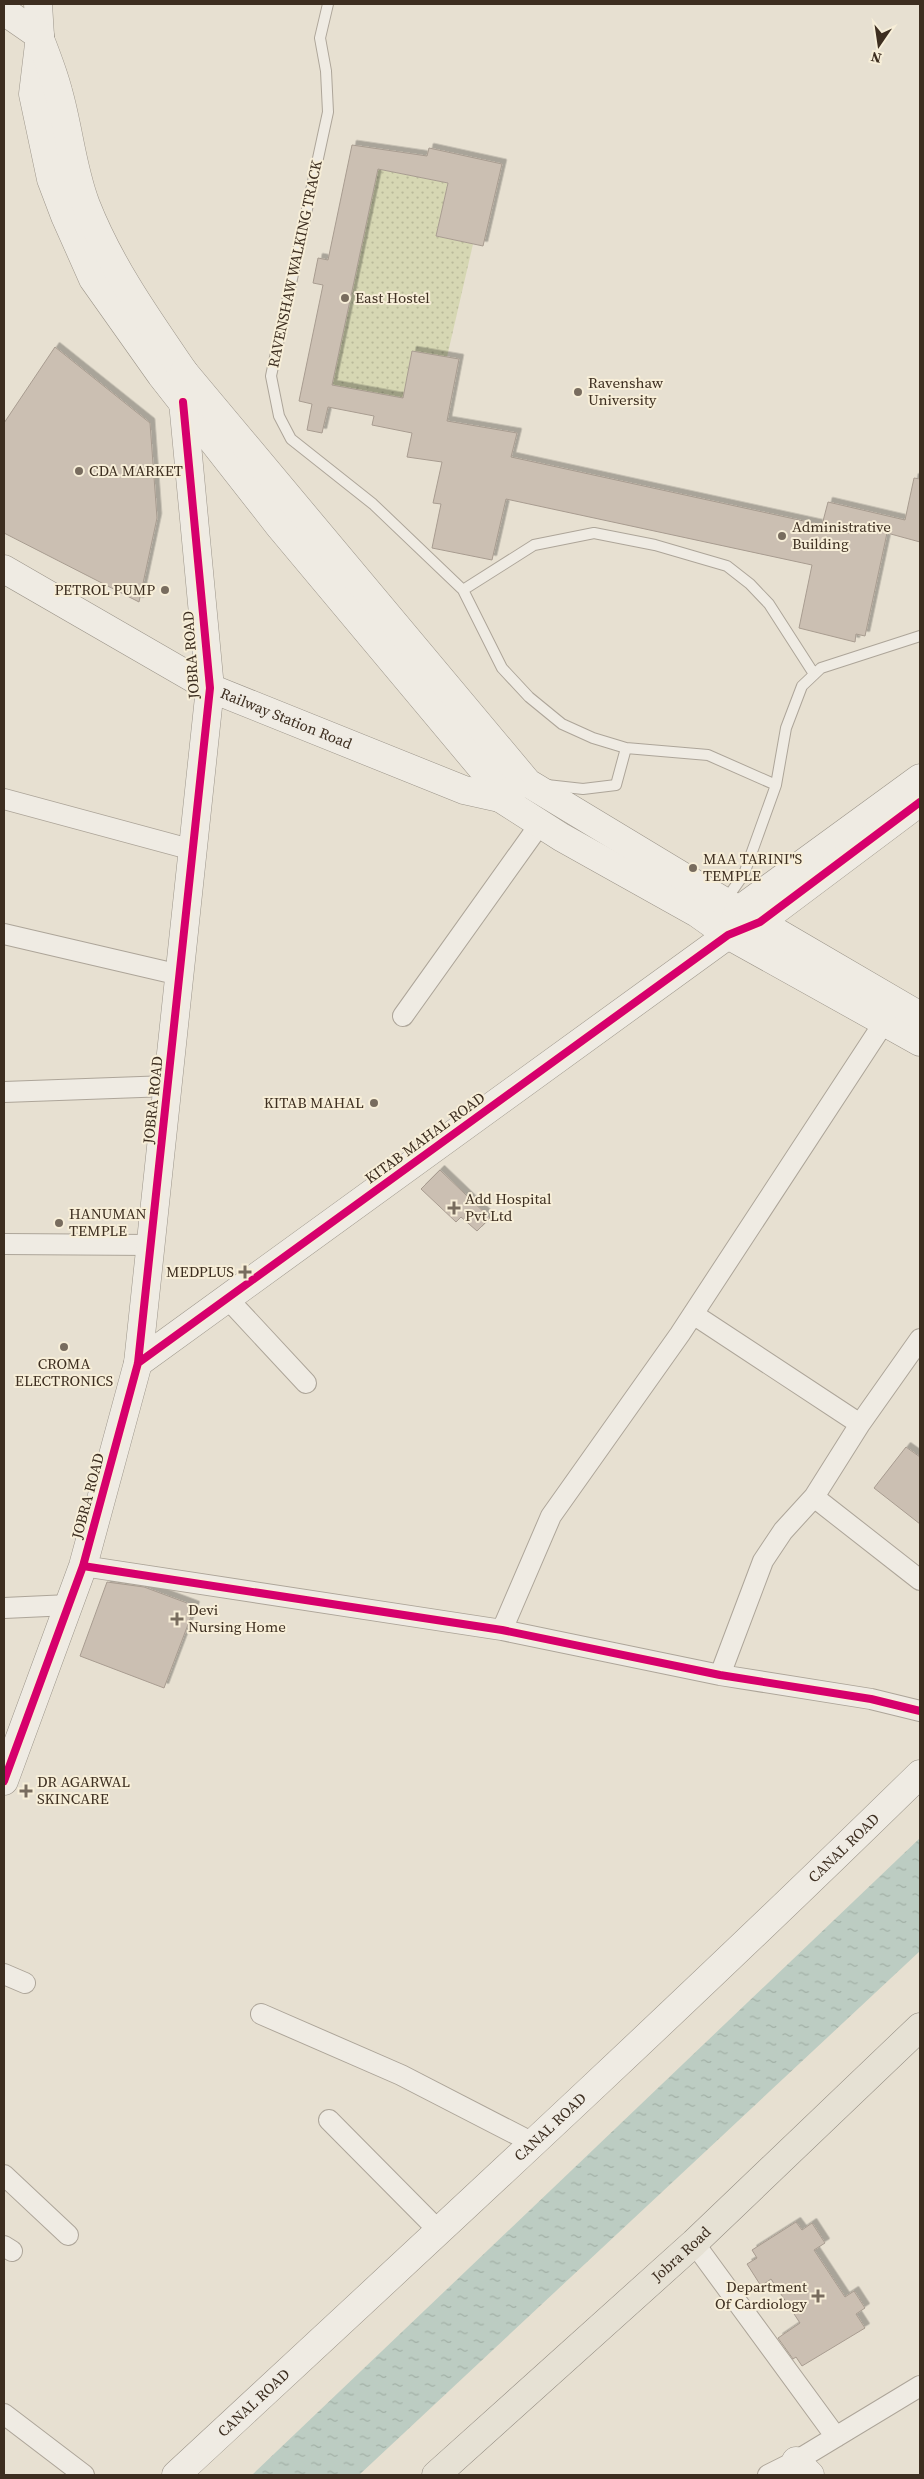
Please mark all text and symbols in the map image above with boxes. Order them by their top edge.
north arrow [854,20,904,70]
text: N [869,47,883,69]
street label: RAVENSHAW WALKING TRACK [262,158,327,370]
place label: East Hostel [355,287,430,308]
marker: East Hostel [339,292,351,304]
place label: Ravenshaw University [588,372,664,410]
marker: Ravenshaw University [572,386,584,398]
place label: CDA MARKET [89,460,183,481]
marker: CDA MARKET [73,465,85,477]
place label: Administrative Building [792,516,891,554]
marker: Administrative Building [776,530,788,542]
place label: PETROL PUMP [54,579,155,600]
marker: PETROL PUMP [159,584,171,596]
street label: JOBRA ROAD [177,610,204,701]
street label: Railway Station Road [217,682,356,754]
place label: MAA TARINI"S TEMPLE [703,848,803,886]
marker: MAA TARINI"S TEMPLE [687,862,699,874]
street label: JOBRA ROAD [137,1055,168,1146]
street label: KITAB MAHAL ROAD [360,1087,489,1188]
place label: KITAB MAHAL [264,1092,364,1113]
marker: KITAB MAHAL [368,1097,380,1109]
place label: Add Hospital Pvt Ltd [465,1188,552,1226]
marker: Add Hospital Pvt Ltd [447,1201,461,1215]
place label: HANUMAN TEMPLE [69,1203,147,1241]
marker: HANUMAN TEMPLE [53,1217,65,1229]
place label: MEDPLUS [166,1261,234,1282]
marker: MEDPLUS [238,1265,252,1279]
marker: CROMA ELECTRONICS [58,1341,70,1353]
place label: CROMA ELECTRONICS [15,1353,113,1391]
street label: JOBRA ROAD [66,1451,109,1542]
place label: Devi Nursing Home [188,1599,286,1637]
marker: Devi Nursing Home [170,1612,184,1626]
place label: DR AGARWAL SKINCARE [37,1771,130,1809]
marker: DR AGARWAL SKINCARE [19,1784,33,1798]
street label: CANAL ROAD [803,1808,884,1887]
street label: CANAL ROAD [509,2088,591,2166]
street label: Jobra Road [646,2221,716,2287]
place label: Department Of Cardiology [715,2276,807,2314]
marker: Department Of Cardiology [811,2289,825,2303]
street label: CANAL ROAD [213,2364,294,2441]

